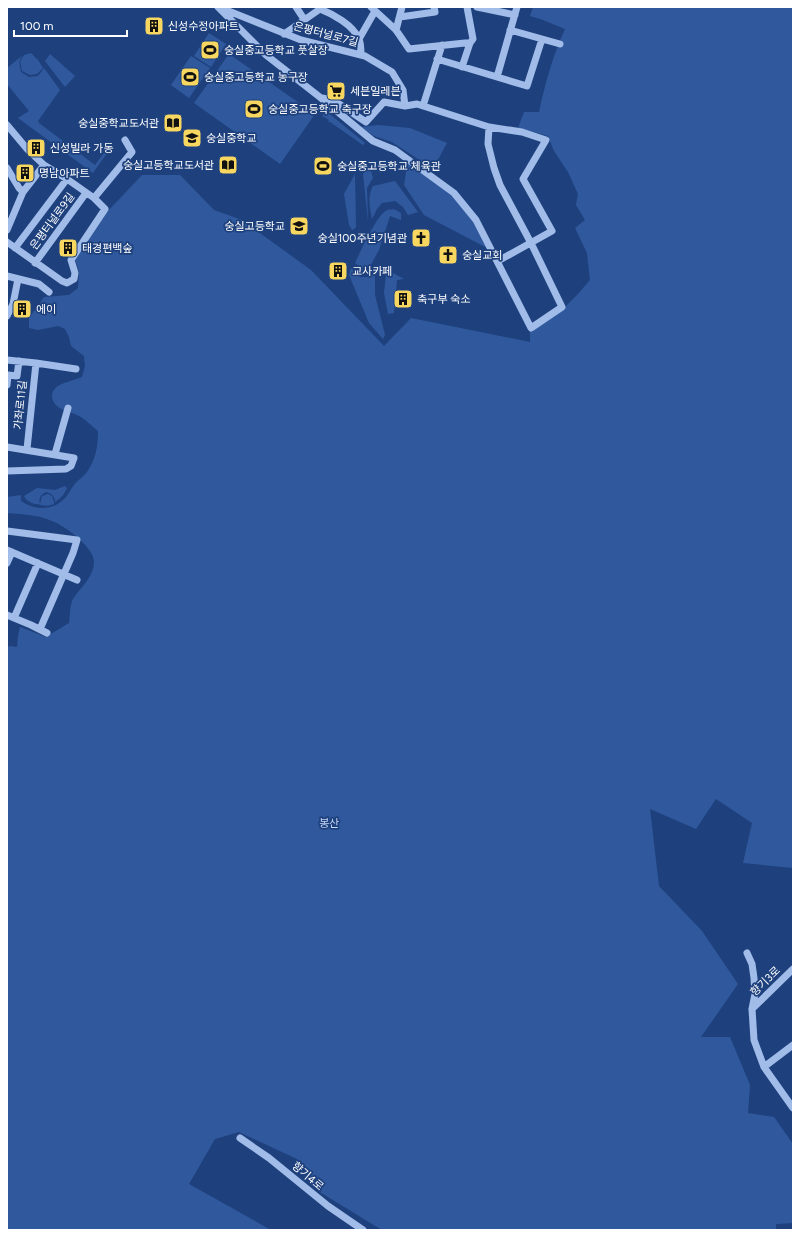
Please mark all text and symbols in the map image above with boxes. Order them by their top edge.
scale bar [14,12,127,38]
building icon: 신성수정아파트 [143,15,165,37]
text: 100 m [20,19,54,33]
place label: 신성수정아파트 [168,20,239,33]
street label: 은평터널로7길 [292,20,360,49]
sports icon: 숭실중고등학교 풋살장 [199,39,221,61]
place label: 숭실중고등학교 풋살장 [224,44,328,57]
sports icon: 숭실중고등학교 농구장 [179,66,201,88]
place label: 숭실중고등학교 농구장 [204,71,308,84]
supermarket icon: 세븐일레븐 [325,80,347,102]
place label: 세븐일레븐 [350,85,401,98]
sports icon: 숭실중고등학교 축구장 [243,98,265,120]
place label: 숭실중고등학교 축구장 [268,103,372,116]
library icon: 숭실중학교도서관 [162,112,184,134]
place label: 숭실중학교도서관 [78,117,159,130]
school or university icon: 숭실중학교 [181,127,203,149]
place label: 숭실중학교 [206,132,257,145]
building icon: 신성빌라 가동 [25,137,47,159]
place label: 신성빌라 가동 [50,142,113,155]
library icon: 숭실고등학교도서관 [217,154,239,176]
sports icon: 숭실중고등학교 체육관 [312,155,334,177]
place label: 숭실고등학교도서관 [123,159,214,172]
place label: 숭실중고등학교 체육관 [337,160,441,173]
building icon: 명남아파트 [14,162,36,184]
place label: 명남아파트 [39,167,90,180]
street label: 은평터널로9길 [27,190,77,252]
school or university icon: 숭실고등학교 [288,215,310,237]
place label: 숭실고등학교 [224,220,285,233]
church icon: 숭실100주년기념관 [410,227,432,249]
place label: 숭실100주년기념관 [318,232,407,245]
building icon: 태경편백숲 [57,237,79,259]
place label: 태경편백숲 [82,242,133,255]
church icon: 숭실교회 [437,244,459,266]
place label: 숭실교회 [462,249,502,262]
building icon: 교사카페 [327,260,349,282]
place label: 교사카페 [352,265,392,278]
building icon: 축구부 숙소 [392,288,414,310]
place label: 축구부 숙소 [417,293,470,306]
building icon: 에이 [11,298,33,320]
place label: 에이 [36,303,56,316]
street label: 가좌로11길 [11,380,30,430]
park label: 봉산 [319,817,339,830]
street label: 향기3로 [748,964,783,999]
street label: 향기4로 [289,1159,326,1193]

